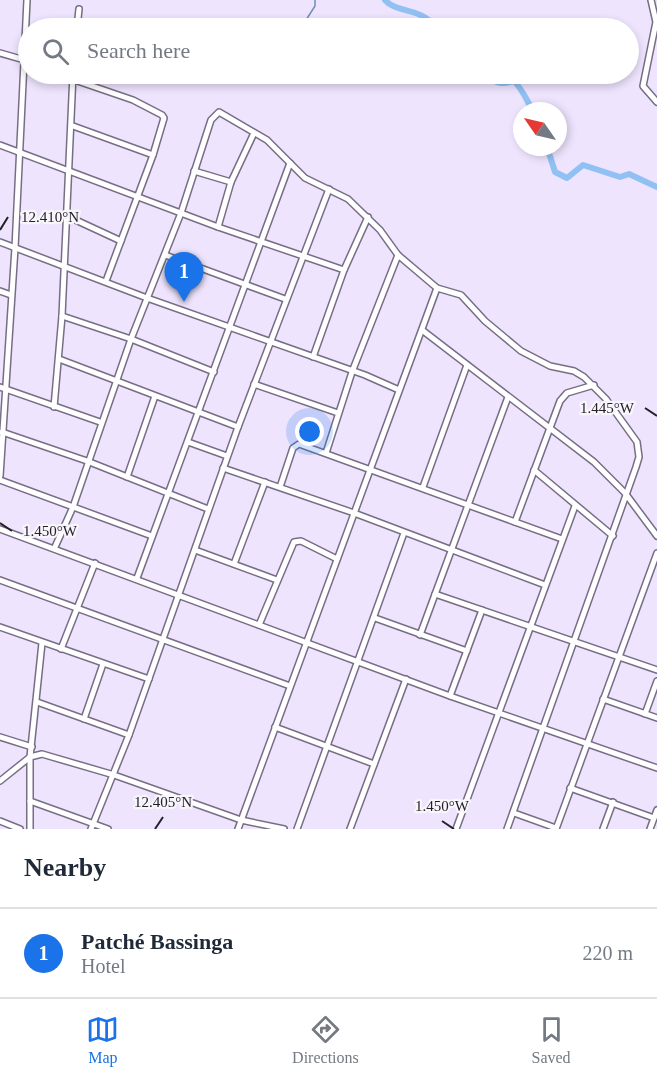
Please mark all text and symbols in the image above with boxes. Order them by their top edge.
search box [18,18,639,84]
icon: search [39,35,72,68]
text: Search here [87,38,190,63]
north arrow [513,102,567,156]
text: 12.410°N [21,209,79,225]
pin: 1 [164,252,204,302]
text: 1.445°W [580,400,635,416]
your location [295,417,324,446]
text: 1.450°W [23,523,78,539]
text: 12.405°N [134,794,192,810]
text: 1.450°W [415,798,470,814]
text: Nearby [24,853,106,882]
text: Patché Bassinga [81,929,233,954]
text: 1 [39,942,49,964]
text: 220 m [582,942,633,964]
text: Hotel [81,955,125,977]
tab: Map [86,1013,119,1067]
tab: Directions [292,1013,359,1067]
tab: Saved [531,1013,571,1067]

